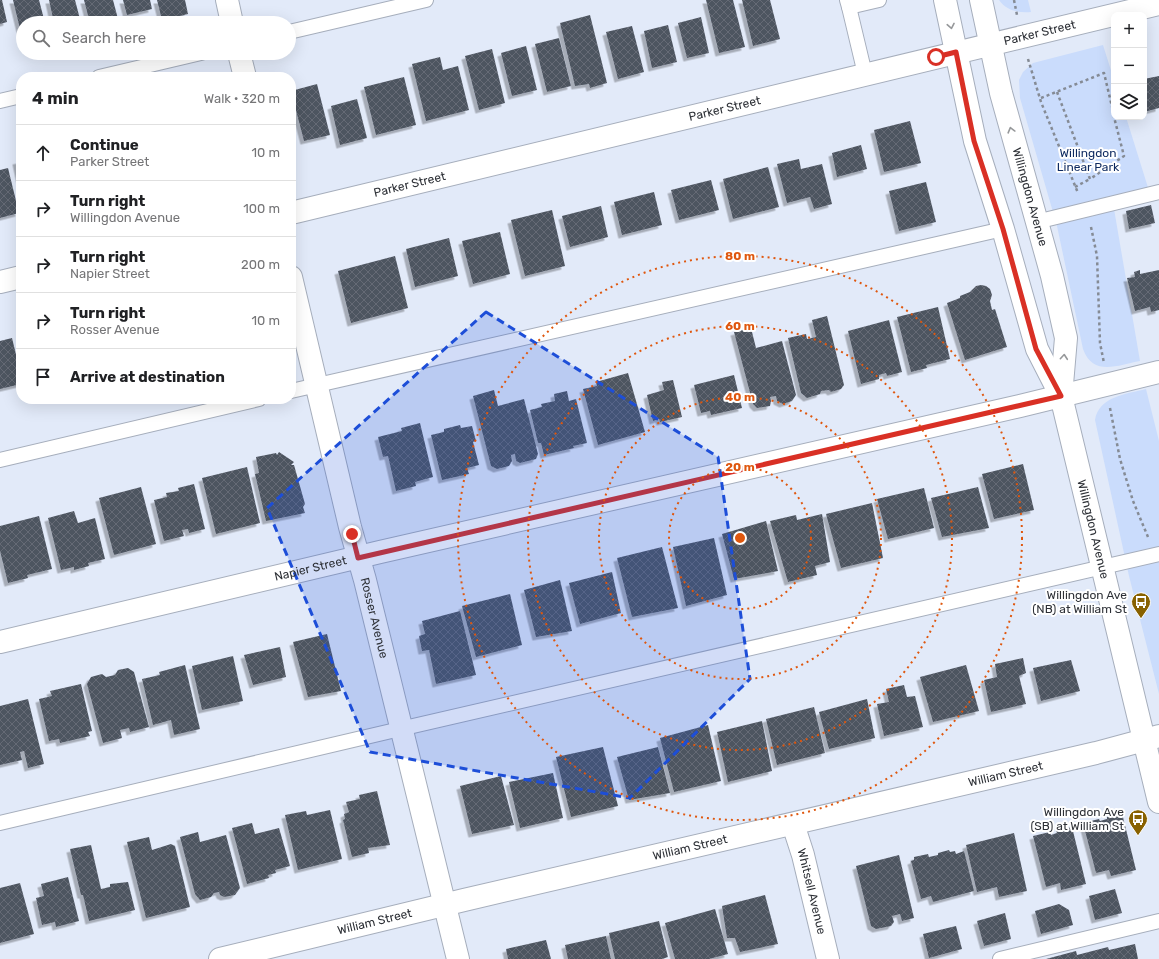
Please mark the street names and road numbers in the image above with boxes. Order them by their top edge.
street label: Parker Street [1002,17,1077,48]
street label: Parker Street [687,93,762,124]
street label: Willingdon Avenue [1010,146,1050,248]
street label: Parker Street [372,169,447,200]
street label: Willingdon Avenue [1074,478,1112,581]
street label: Napier Street [273,553,348,584]
street label: Rosser Avenue [358,576,391,660]
street label: William Street [967,759,1045,790]
street label: William Street [651,832,729,863]
street label: Whitsell Avenue [794,847,829,936]
street label: William Street [336,906,414,937]

